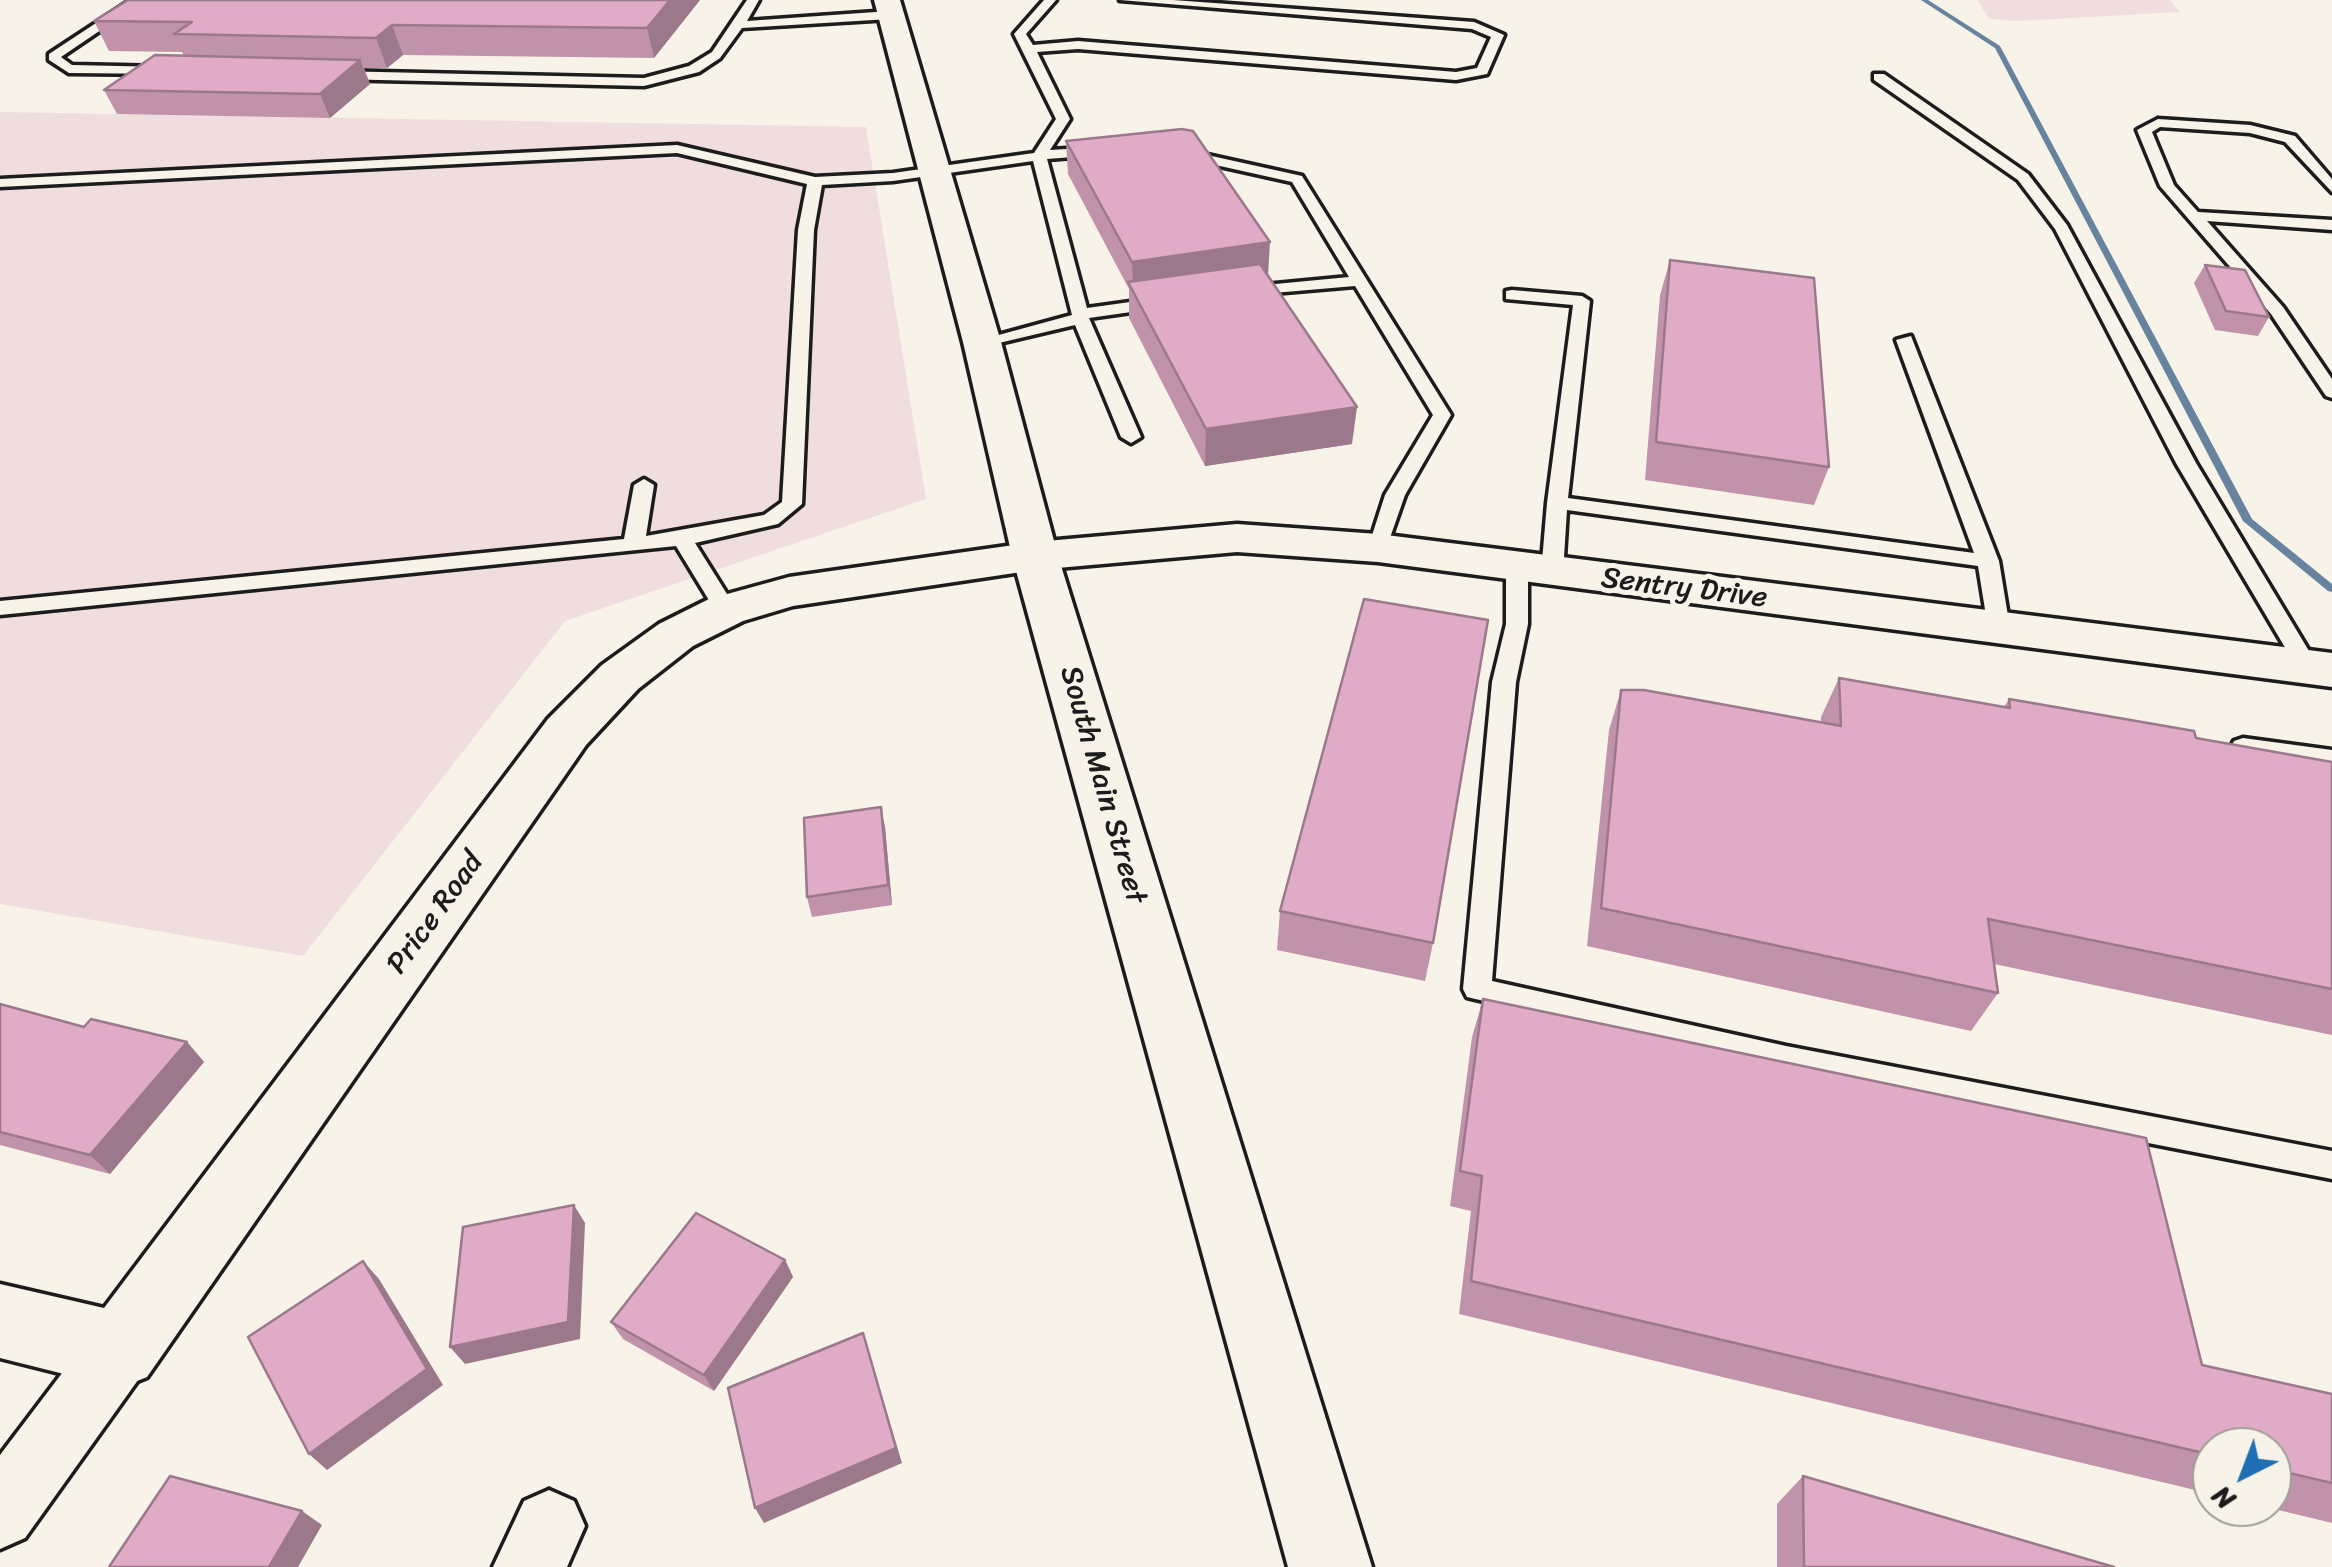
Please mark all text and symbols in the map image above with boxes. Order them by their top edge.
street label: Sentry Drive [1599,561,1769,617]
street label: South Main Street [1051,662,1153,908]
street label: Price Road [380,846,492,982]
north arrow [2192,1427,2292,1527]
text: N [2199,1473,2247,1523]

